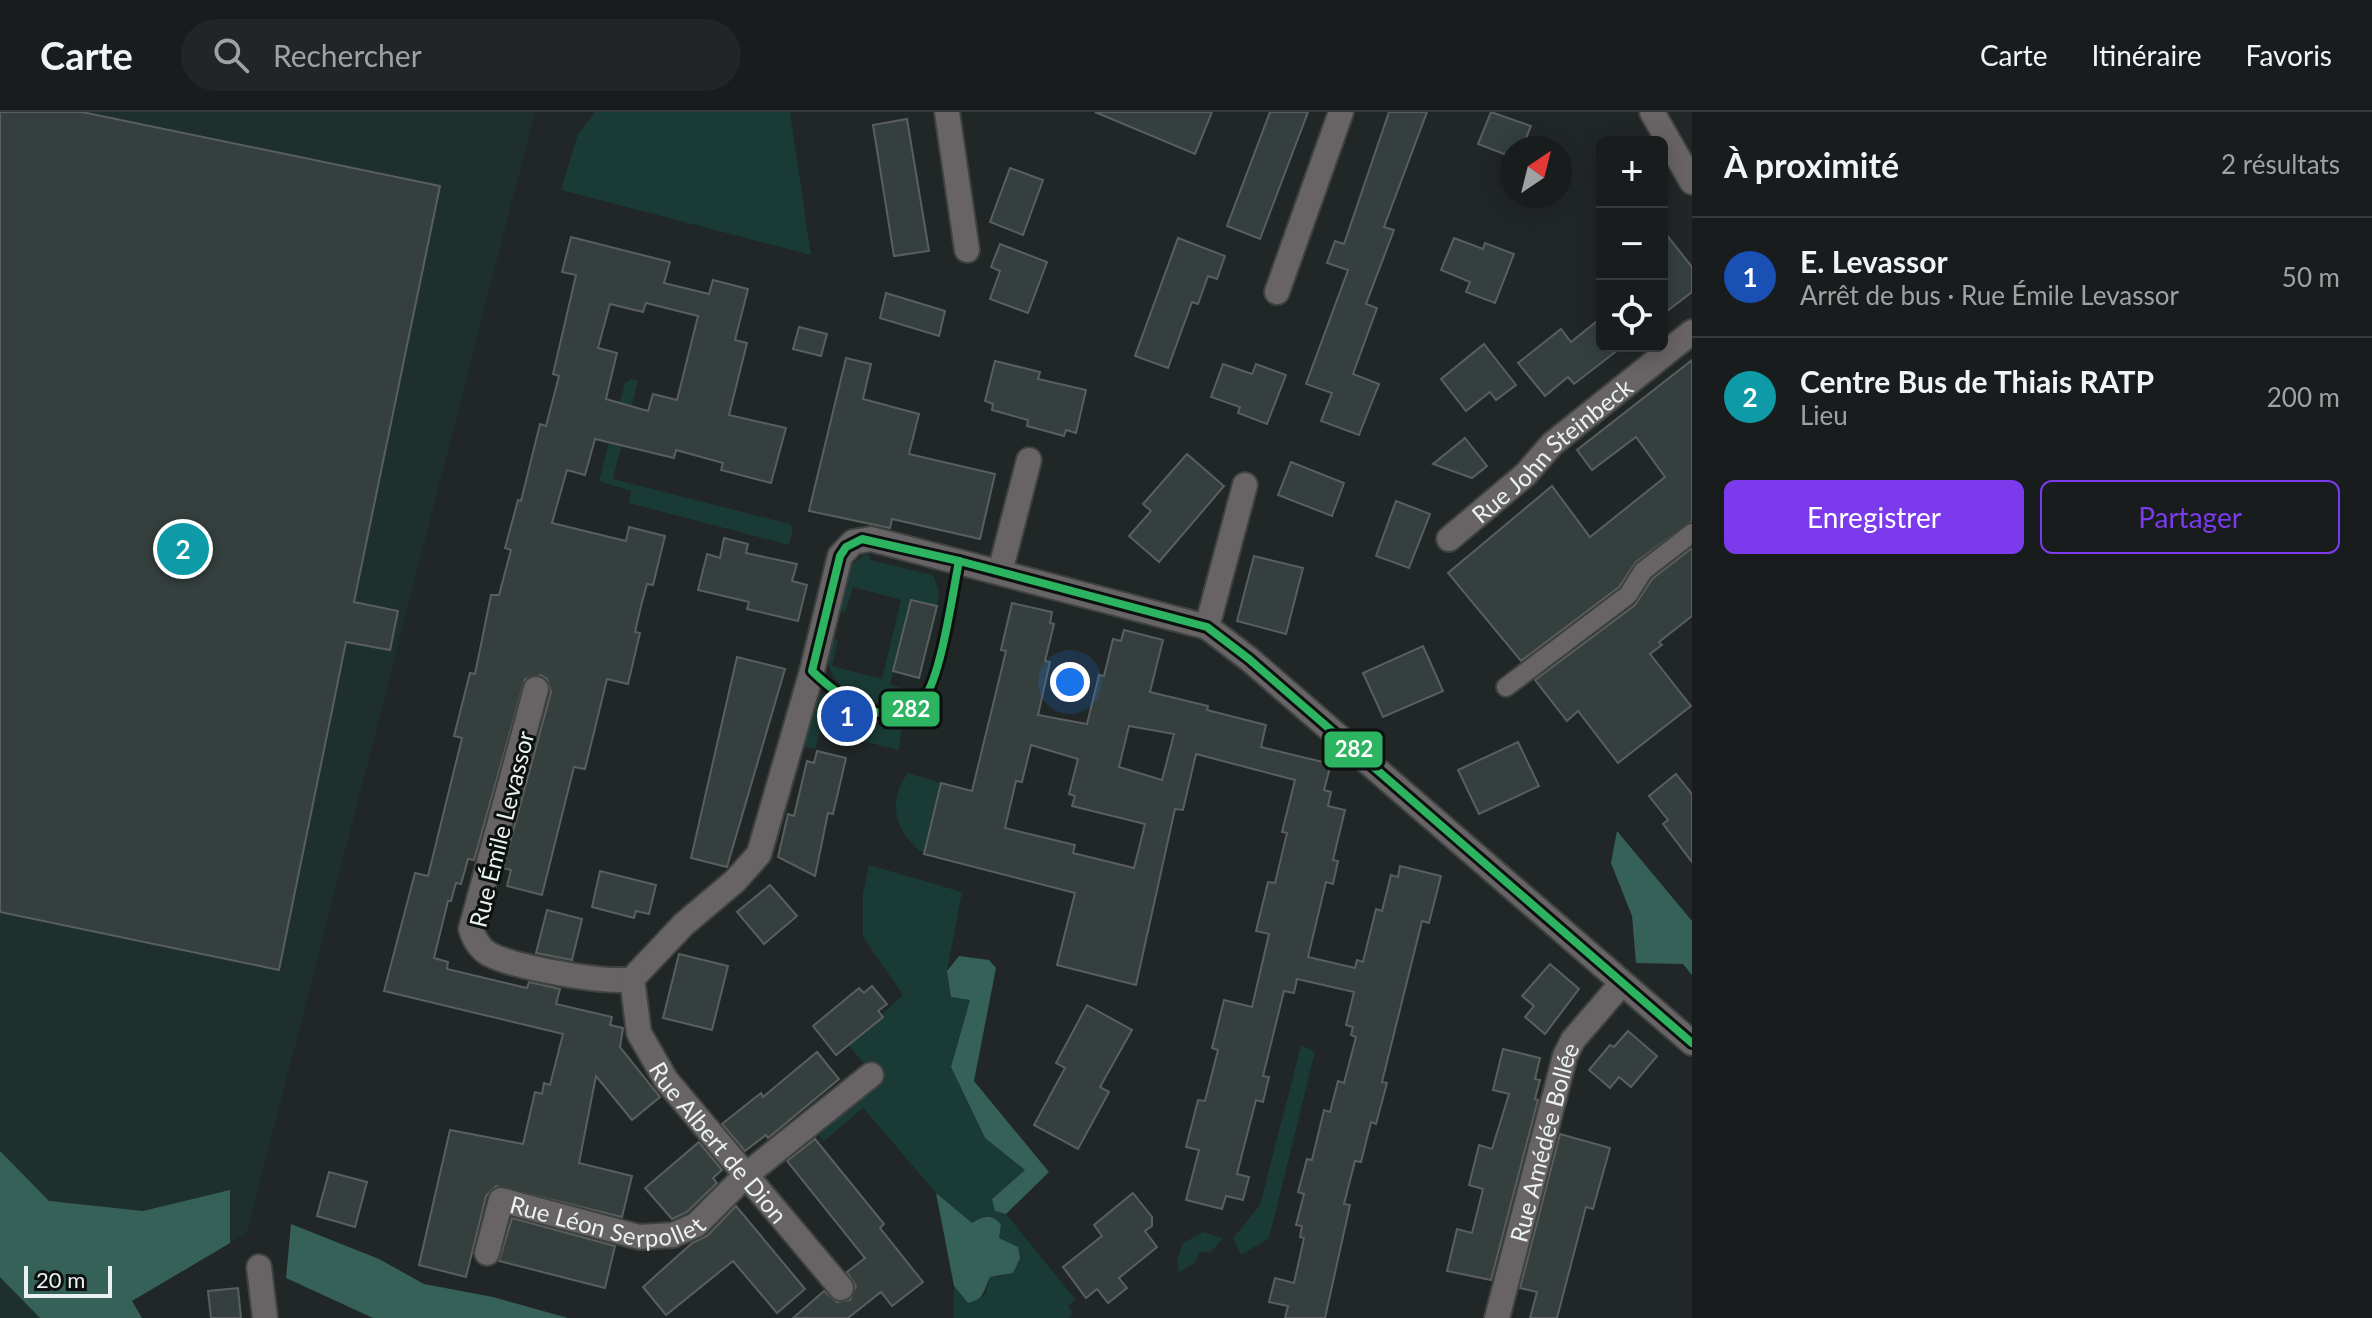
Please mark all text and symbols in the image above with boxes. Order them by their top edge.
search box [181,19,741,91]
text: Carte [40,32,133,78]
icon: search [209,33,253,77]
text: Rechercher [273,37,422,73]
text: Carte [1980,38,2047,72]
text: Itinéraire [2091,38,2202,72]
text: Favoris [2246,38,2332,72]
north arrow [1500,136,1572,208]
map controls [1596,136,1668,352]
button: + [1596,136,1668,208]
text: À proximité [1724,144,1899,185]
text: 2 résultats [2221,148,2340,180]
button: − [1596,208,1668,280]
text: E. Levassor [1800,243,1948,279]
text: 1 [1742,261,1758,293]
text: 50 m [2282,261,2340,293]
text: Arrêt de bus · Rue Émile Levassor [1800,279,2179,311]
button: locate [1596,280,1668,352]
text: Centre Bus de Thiais RATP [1800,363,2154,399]
street label: Rue John Steinbeck [1465,371,1638,528]
text: 2 [1742,381,1758,413]
text: 200 m [2267,381,2340,413]
text: Lieu [1800,399,1848,431]
button: Enregistrer [1724,480,2024,554]
button: Partager [2040,480,2340,554]
pin: 2 [157,519,209,579]
your location [1050,662,1090,702]
pin: 1 [821,686,873,746]
line badge: 282 [880,690,941,728]
text: 282 [892,695,930,722]
street label: Rue Émile Levassor [463,728,539,930]
line badge: 282 [1323,730,1384,769]
text: 282 [1335,735,1373,762]
street label: Rue Amédée Bollée [1503,1037,1584,1245]
street label: Rue Albert de Dion [644,1056,794,1228]
street label: Rue Léon Serpollet [507,1189,711,1252]
scale bar [24,1262,112,1298]
text: 20 m [36,1266,85,1293]

